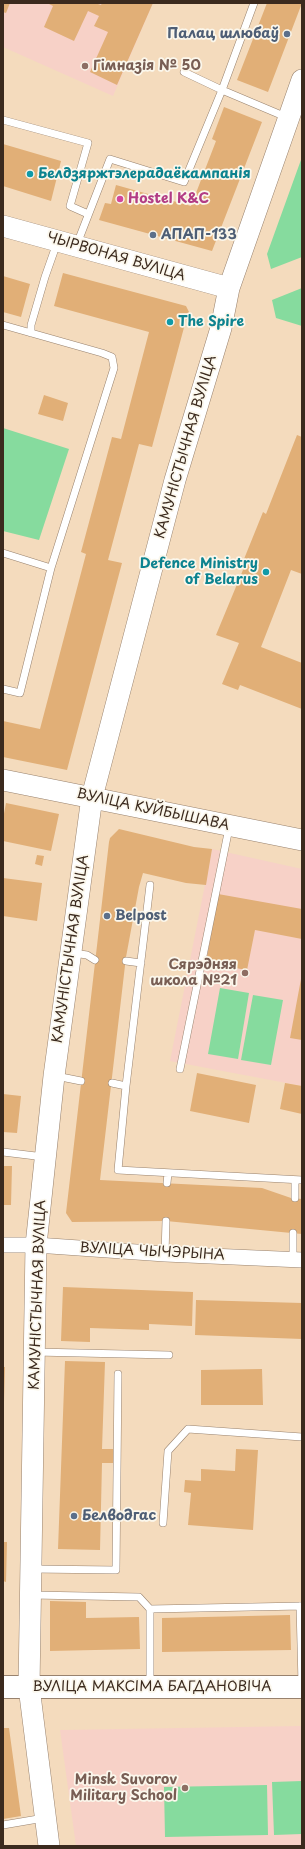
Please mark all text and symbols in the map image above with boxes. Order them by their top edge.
place label: Палац шлюбаў [167,26,279,42]
marker: Палац шлюбаў [282,29,292,39]
place label: Гімназія № 50 [93,58,201,74]
marker: Гімназія № 50 [80,61,90,71]
place label: Белдзяржтэлерадаёкампанія [38,166,251,182]
marker: Белдзяржтэлерадаёкампанія [25,169,35,179]
place label: Hostel K&C [128,191,209,207]
marker: Hostel K&C [115,194,125,204]
place label: АПАП-133 [161,227,237,243]
street label: ЧЫРВОНАЯ ВУЛІЦА [45,229,187,285]
marker: АПАП-133 [148,230,158,240]
place label: The Spire [178,314,244,330]
marker: The Spire [165,317,175,327]
street label: КАМУНІСТЫЧНАЯ ВУЛІЦА [152,353,220,541]
place label: Defence Ministry of Belarus [140,556,258,588]
marker: Defence Ministry of Belarus [261,567,271,577]
street label: ВУЛІЦА КУЙБЫШАВА [75,786,231,834]
street label: КАМУНІСТЫЧНАЯ ВУЛІЦА [49,854,93,1044]
place label: Belpost [115,908,167,924]
marker: Belpost [102,911,112,921]
place label: Сярэдняя школа №21 [150,957,237,990]
marker: Сярэдняя школа №21 [240,968,250,978]
street label: КАМУНІСТЫЧНАЯ ВУЛІЦА [26,1200,50,1390]
street label: ВУЛІЦА ЧЫЧЭРЫНА [79,1240,225,1264]
place label: Белводгас [82,1508,156,1524]
marker: Белводгас [69,1511,79,1521]
street label: ВУЛІЦА МАКСІМА БАГДАНОВІЧА [33,1679,271,1695]
place label: Minsk Suvorov Military School [70,1772,177,1804]
marker: Minsk Suvorov Military School [180,1783,190,1793]

